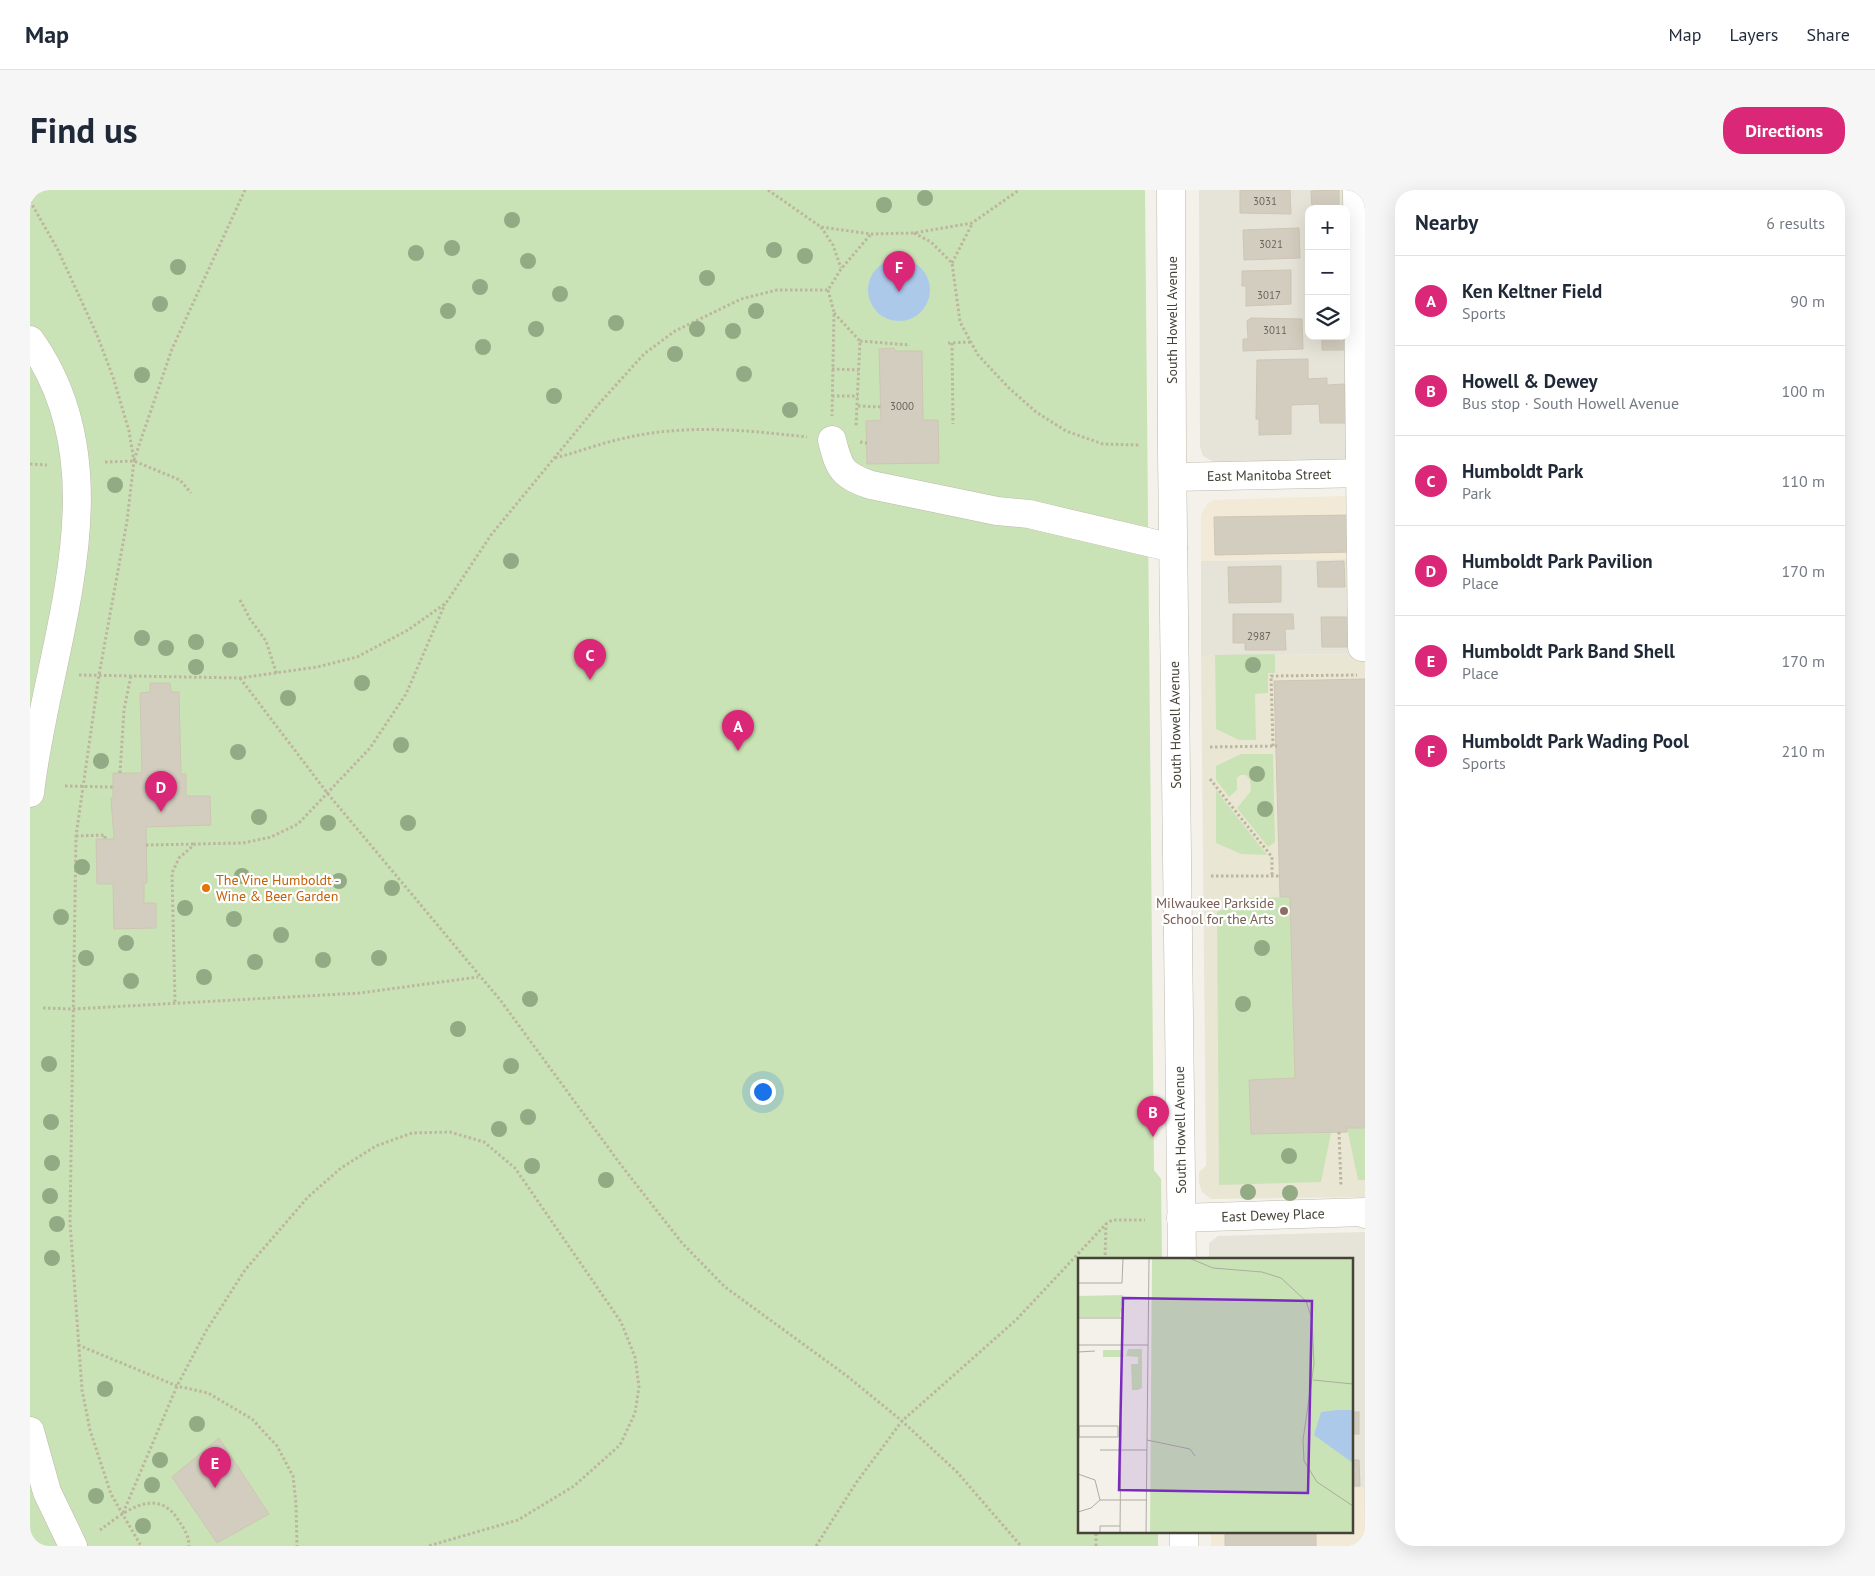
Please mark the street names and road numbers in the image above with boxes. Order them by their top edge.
street label: South Howell Avenue [1163,256,1181,384]
street label: East Manitoba Street [1207,465,1332,485]
street label: South Howell Avenue [1165,661,1185,789]
street label: South Howell Avenue [1170,1066,1190,1194]
street label: East Dewey Place [1221,1204,1325,1226]

